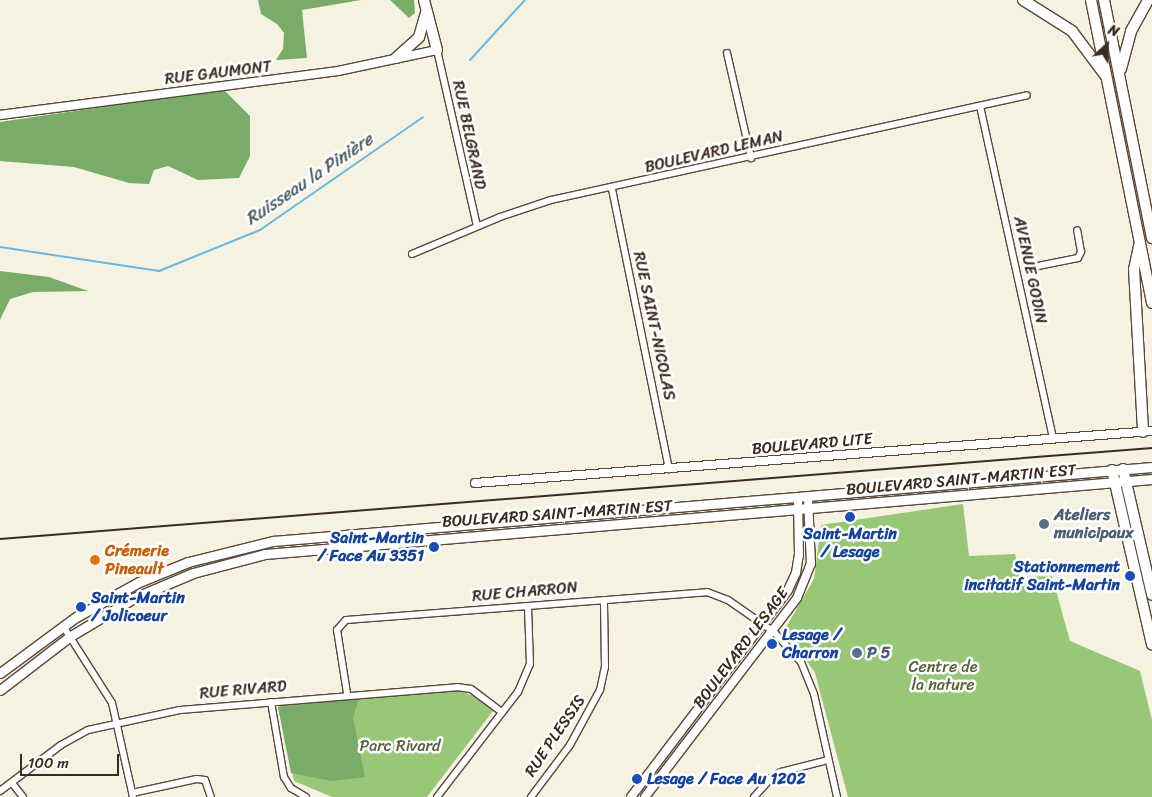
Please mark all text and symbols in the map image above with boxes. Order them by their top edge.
text: N [1104,18,1123,44]
north arrow [1082,20,1132,70]
street label: RUE GAUMONT [163,57,273,89]
street label: RUE BELGRAND [448,79,490,191]
street label: BOULEVARD LEMAN [643,127,785,177]
water label: Ruisseau la Pinière [241,128,377,230]
street label: AVENUE GODIN [1009,215,1051,325]
street label: RUE SAINT-NICOLAS [629,251,679,401]
street label: BOULEVARD LITE [751,429,873,459]
street label: BOULEVARD SAINT-MARTIN EST [844,460,1078,500]
street label: BOULEVARD SAINT-MARTIN EST [440,496,674,532]
place label: Ateliers municipaux [1054,505,1134,543]
marker: Saint-Martin / Lesage [844,511,856,523]
marker: Ateliers municipaux [1038,518,1050,530]
place label: Saint-Martin / Lesage [803,524,897,562]
place label: Saint-Martin / Face Au 3351 [317,528,424,566]
place label: Crémerie Pineault [105,541,169,579]
marker: Saint-Martin / Face Au 3351 [428,541,440,553]
marker: Crémerie Pineault [89,554,101,566]
place label: Stationnement incitatif Saint-Martin [964,557,1120,595]
marker: Stationnement incitatif Saint-Martin [1124,570,1136,582]
street label: RUE CHARRON [471,578,579,606]
street label: BOULEVARD LESAGE [689,584,793,712]
place label: Saint-Martin / Jolicoeur [91,588,185,626]
marker: Saint-Martin / Jolicoeur [75,601,87,613]
place label: Lesage / Charron [782,625,841,663]
marker: Lesage / Charron [766,638,778,650]
place label: P 5 [867,643,891,663]
marker: P 5 [851,647,863,659]
park label: Centre de la nature [908,657,978,695]
street label: RUE RIVARD [198,677,288,703]
street label: RUE PLESSIS [521,692,589,780]
park label: Parc Rivard [359,736,441,756]
scale bar [22,744,121,776]
text: 100 m [28,750,69,776]
place label: Lesage / Face Au 1202 [647,769,806,789]
marker: Lesage / Face Au 1202 [631,773,643,785]

